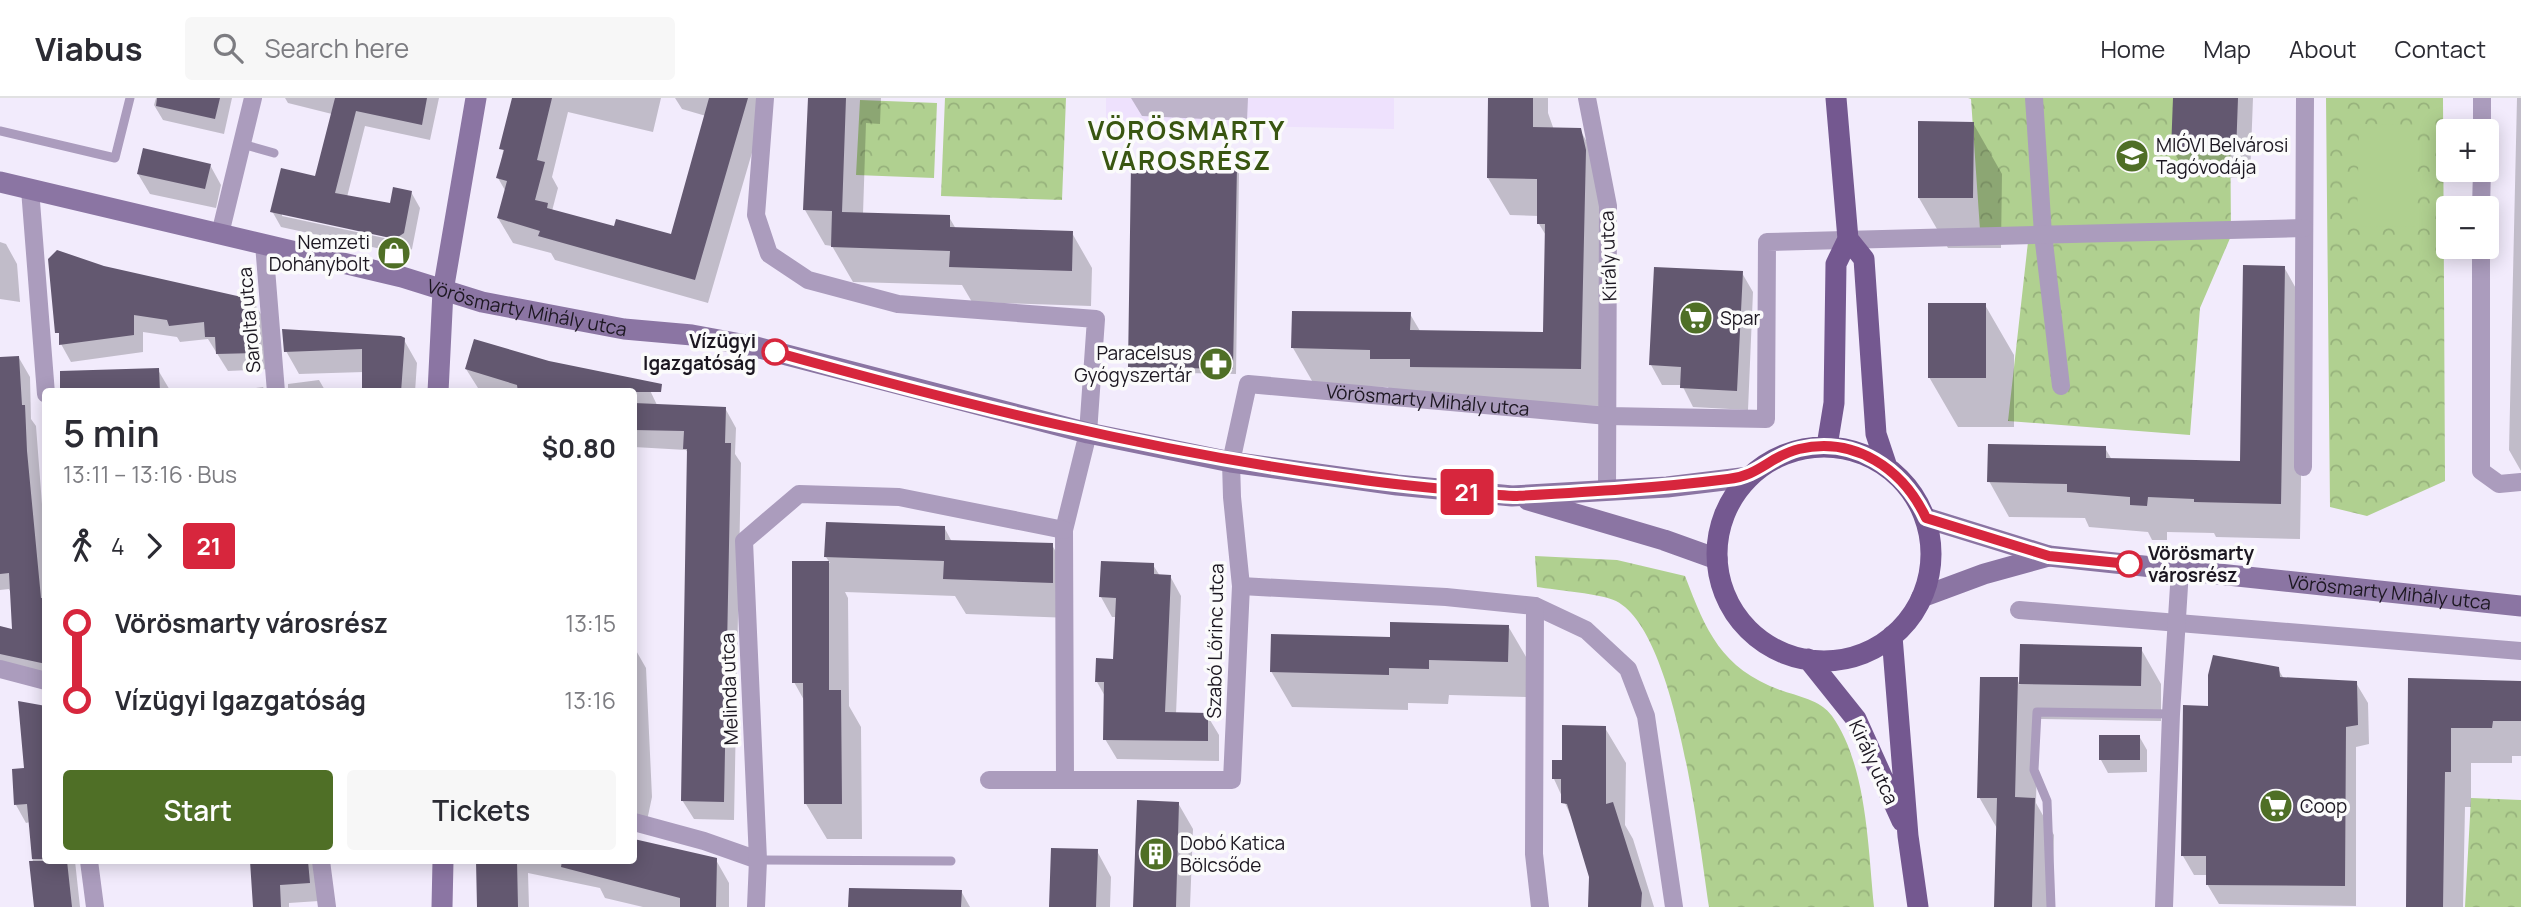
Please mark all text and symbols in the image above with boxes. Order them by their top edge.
search box [185,17,675,80]
text: Viabus [35,26,143,71]
icon: search [209,29,247,67]
text: Search here [265,30,409,66]
text: Home [2100,32,2165,65]
text: Map [2203,32,2251,65]
text: About [2289,32,2357,65]
text: Contact [2395,32,2486,65]
district label: VÖRÖSMARTY VÁROSRÉSZ [1088,112,1286,178]
map controls [2436,119,2499,259]
button: + [2436,119,2499,182]
place label: MIÓVI Belvárosi Tagóvodája [2156,132,2288,180]
school or university icon: MIÓVI Belvárosi Tagóvodája [2113,137,2151,175]
button: − [2436,196,2499,259]
street label: Király utca [1593,210,1623,302]
place label: Nemzeti Dohánybolt [269,229,370,277]
shop icon: Nemzeti Dohánybolt [375,234,413,272]
street label: Sarolta utca [231,266,267,374]
street label: Vörösmarty Mihály utca [424,273,629,342]
supermarket icon: Spar [1677,299,1715,337]
place label: Spar [1720,305,1761,331]
place label: Vízügyi Igazgatóság [643,328,756,376]
marker: Vízügyi Igazgatóság [762,339,788,365]
place label: Paracelsus Gyógyszertár [1074,340,1192,388]
pharmacy icon: Paracelsus Gyógyszertár [1197,345,1235,383]
street label: Vörösmarty Mihály utca [1325,378,1531,422]
text: 5 min [63,406,160,458]
text: $0.80 [542,430,616,466]
text: 13:11 – 13:16 · Bus [63,458,237,490]
line badge: 21 [1436,469,1498,515]
text: 21 [1455,475,1479,508]
icon: walk [63,527,101,565]
icon: forward [135,527,173,565]
text: 21 [197,529,221,562]
text: 4 [111,530,125,562]
place label: Vörösmarty városrész [2148,540,2255,588]
marker: Vörösmarty városrész [2116,551,2142,577]
street label: Szabó Lőrinc utca [1201,563,1229,719]
street label: Vörösmarty Mihály utca [2286,568,2492,616]
text: Vörösmarty városrész [115,605,388,641]
text: 13:15 [565,607,616,639]
street label: Melinda utca [714,632,744,746]
text: Vízügyi Igazgatóság [115,682,366,718]
text: 13:16 [564,684,616,716]
street label: Király utca [1843,715,1905,809]
button: Start [63,770,333,850]
button: Tickets [347,770,616,850]
supermarket icon: Coop [2257,787,2295,825]
place label: Coop [2300,793,2347,819]
place label: Dobó Katica Bölcsőde [1180,830,1285,878]
building icon: Dobó Katica Bölcsőde [1137,835,1175,873]

